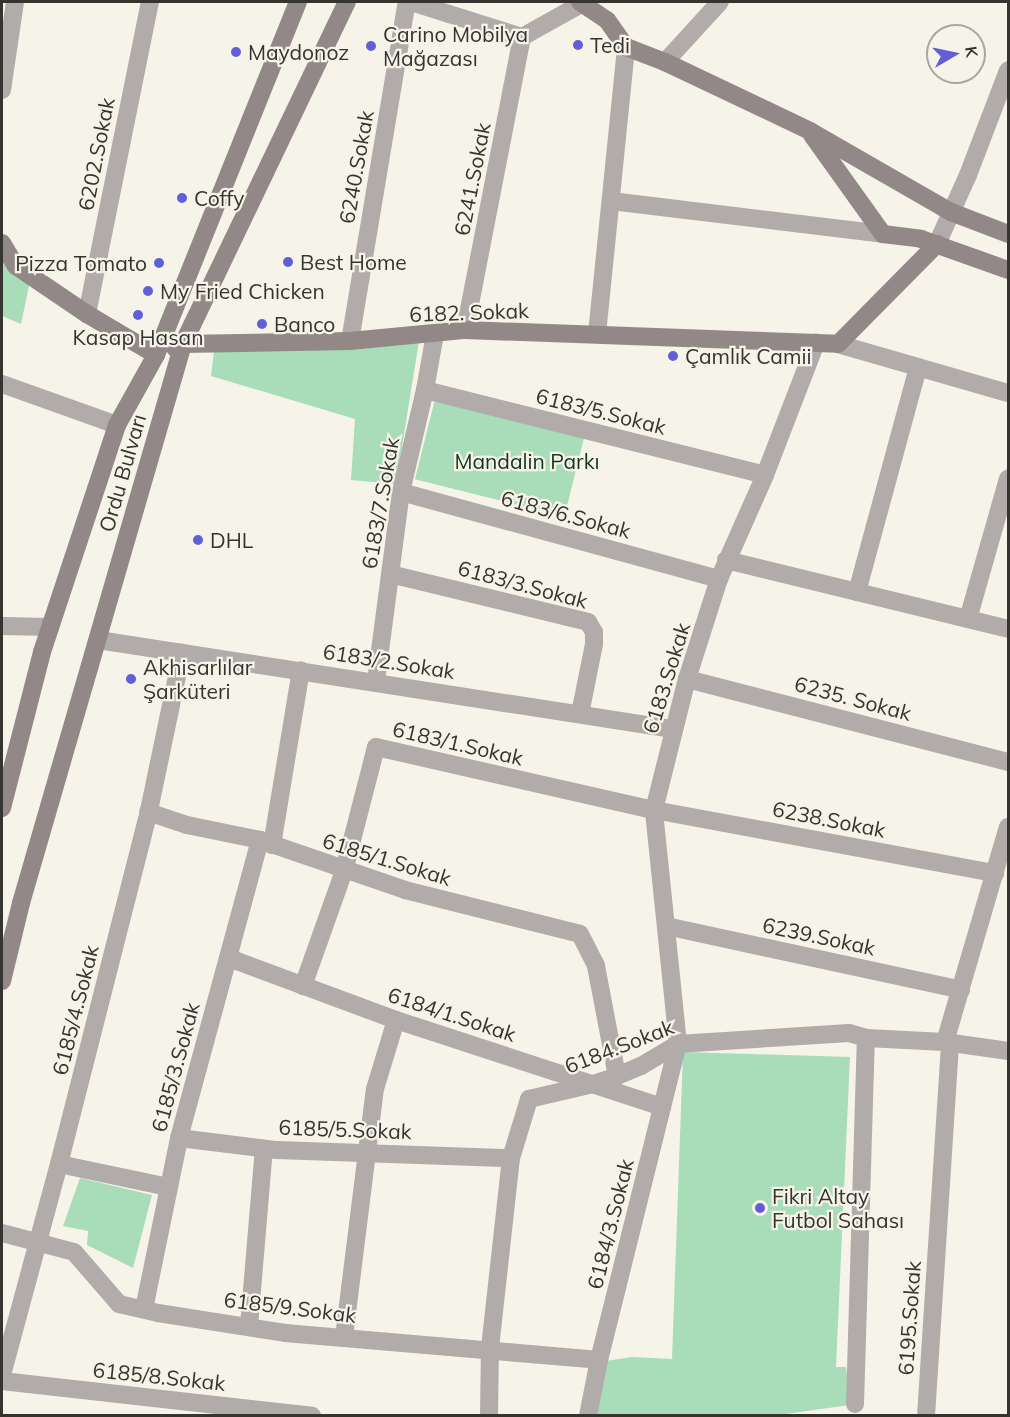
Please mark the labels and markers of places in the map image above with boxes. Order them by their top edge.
place label: Carino Mobilya Mağazası [383,21,528,71]
place label: Tedi [590,32,630,58]
marker: Tedi [571,38,585,52]
place label: Maydonoz [248,39,349,65]
marker: Carino Mobilya Mağazası [364,39,378,53]
marker: Maydonoz [229,45,243,59]
place label: Coffy [194,185,244,211]
marker: Coffy [175,191,189,205]
place label: Best Home [300,249,407,275]
place label: Pizza Tomato [15,250,147,276]
marker: Best Home [281,255,295,269]
marker: Pizza Tomato [152,256,166,270]
place label: My Fried Chicken [160,278,325,304]
marker: My Fried Chicken [141,284,155,298]
marker: Kasap Hasan [131,308,145,322]
place label: Banco [274,311,335,337]
marker: Banco [255,317,269,331]
place label: Kasap Hasan [72,324,204,350]
place label: Çamlık Camii [685,343,811,369]
marker: Çamlık Camii [666,349,680,363]
place label: DHL [210,527,253,553]
marker: DHL [191,533,205,547]
place label: Akhisarlılar Şarküteri [143,654,252,704]
marker: Akhisarlılar Şarküteri [124,672,138,686]
place label: Fikri Altay Futbol Sahası [772,1183,904,1233]
marker: Fikri Altay Futbol Sahası [753,1201,767,1215]

